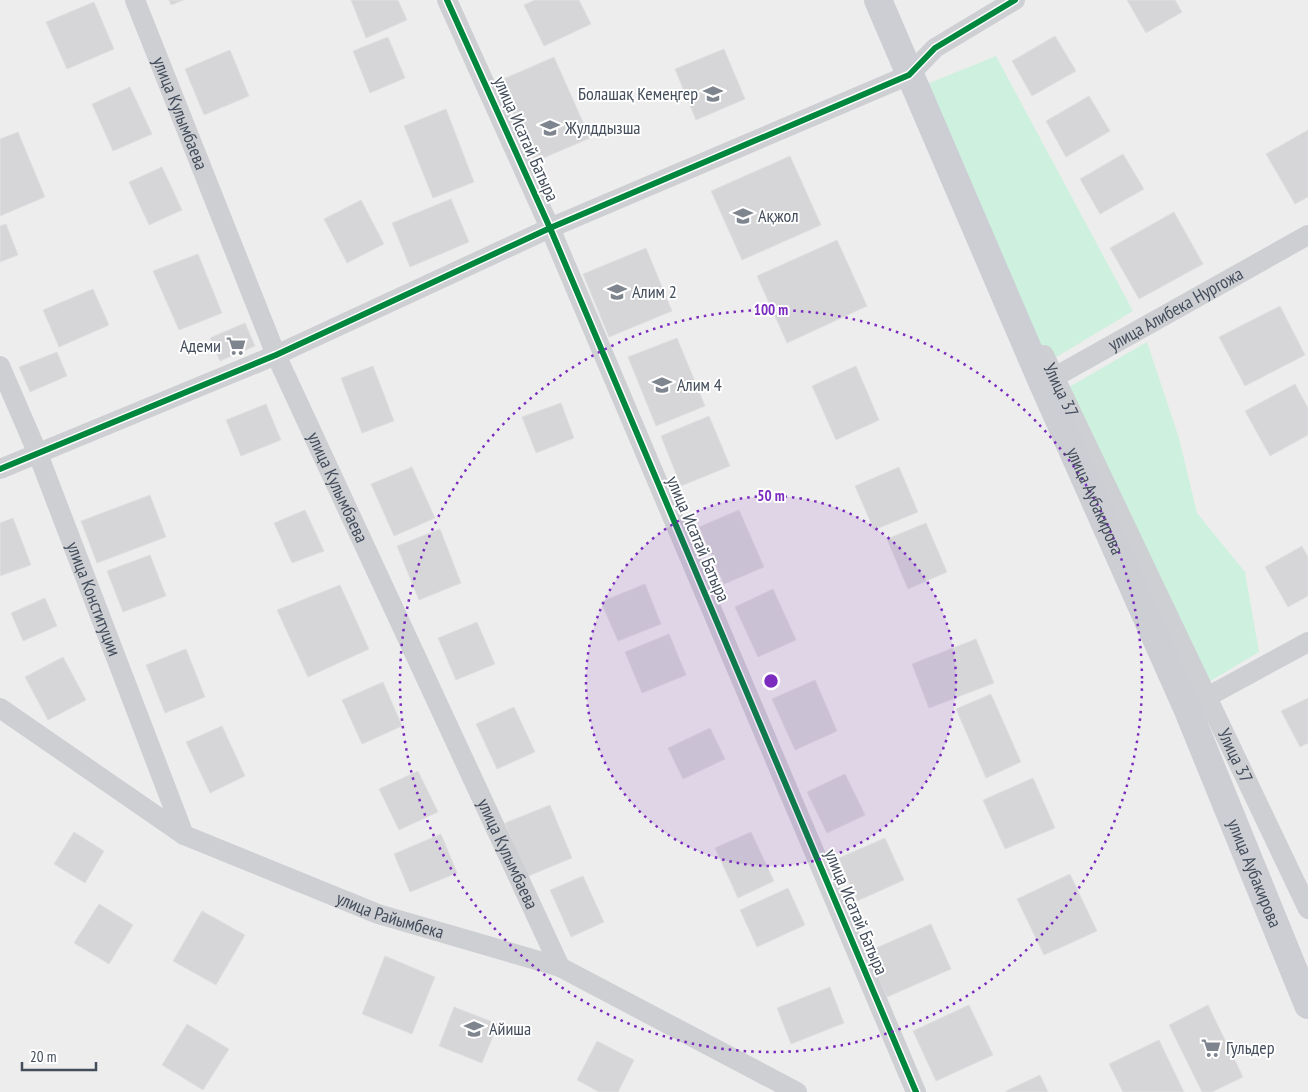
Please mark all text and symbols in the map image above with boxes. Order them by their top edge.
street label: улица Кулымбаева [148,53,213,173]
street label: улица Исатай Батыра [489,73,564,205]
place label: Болашақ Кемеңгер [578,82,698,105]
school or university icon: Болашақ Кемеңгер [702,83,724,105]
place label: Жулддызша [564,116,641,139]
school or university icon: Жулддызша [539,117,561,139]
place label: Ақжол [758,204,799,227]
school or university icon: Ақжол [732,205,754,227]
street label: улица Алибека Нургожа [1104,262,1247,356]
place label: Алим 2 [632,280,677,303]
school or university icon: Алим 2 [606,281,628,303]
text: 100 m [754,300,788,319]
place label: Адеми [180,334,221,357]
supermarket icon: Адеми [225,335,247,357]
street label: Улица 37 [1039,359,1084,421]
place label: Алим 4 [677,373,722,396]
school or university icon: Алим 4 [651,374,673,396]
street label: улица Кулымбаева [302,428,373,546]
street label: улица Аубакирова [1062,444,1129,558]
street label: улица Исатай Батыра [662,472,735,605]
text: 50 m [757,486,785,505]
street label: улица Конституции [62,538,126,659]
centre of rings [762,672,780,690]
street label: Улица 37 [1213,725,1258,786]
street label: улица Кулымбаева [472,795,544,913]
street label: улица Аубакирова [1222,816,1287,931]
street label: улица Исатай Батыра [820,845,893,978]
street label: улица Райымбека [333,886,447,944]
place label: Айиша [489,1017,531,1040]
school or university icon: Айиша [463,1018,485,1040]
place label: Гульдер [1226,1036,1275,1059]
supermarket icon: Гульдер [1200,1037,1222,1059]
scale bar [22,1040,96,1072]
text: 20 m [30,1047,56,1066]

